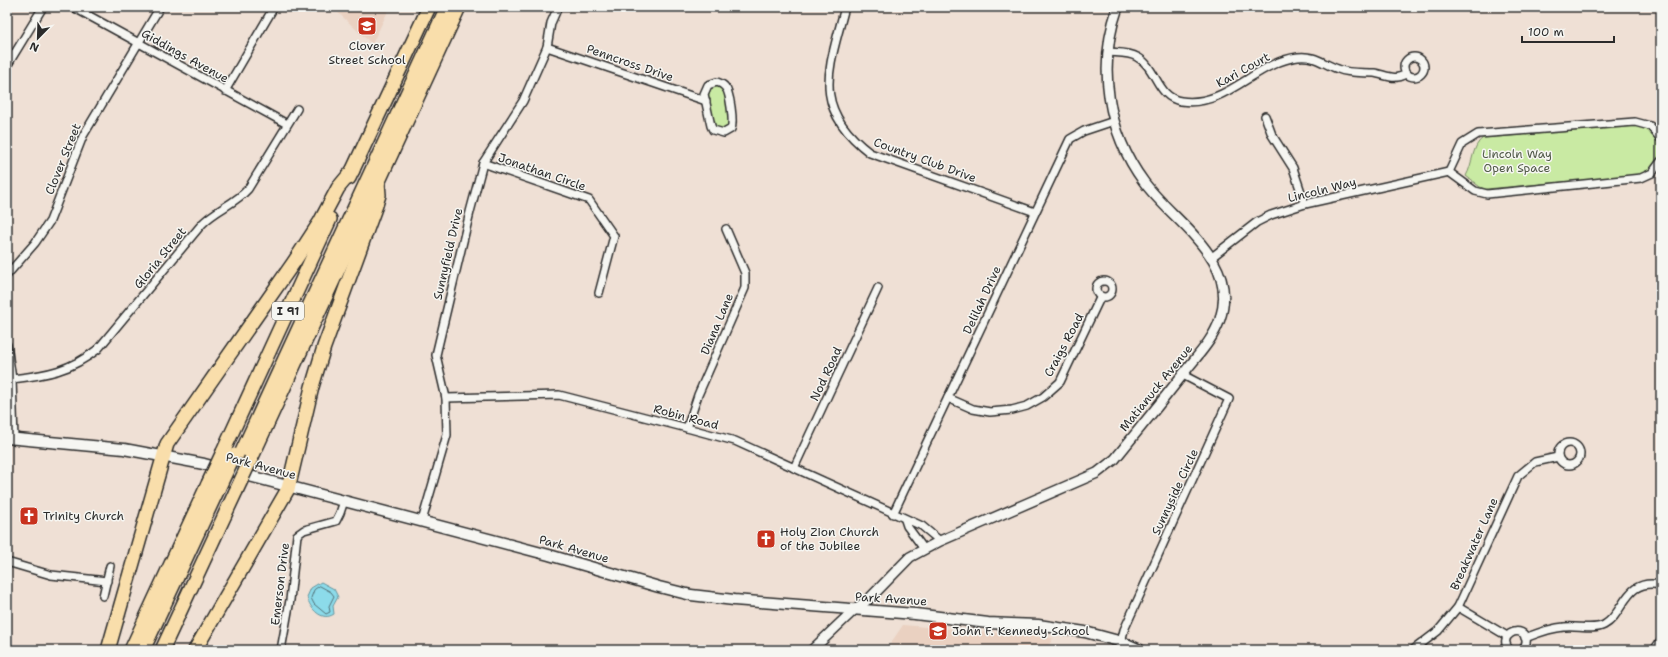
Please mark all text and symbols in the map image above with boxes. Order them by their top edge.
school or university icon: Clover Street School [356,15,378,37]
north arrow [18,18,58,58]
scale bar [1522,18,1614,44]
text: 100 m [1528,24,1564,40]
street label: Giddings Avenue [138,25,232,87]
text: N [27,38,41,55]
place label: Clover Street School [328,38,406,68]
street label: Penncross Drive [584,41,676,85]
street label: Kari Court [1213,49,1273,91]
street label: Clover Street [41,121,85,197]
street label: Country Club Drive [871,134,979,186]
park label: Lincoln Way Open Space [1482,146,1552,176]
street label: Jonathan Circle [496,149,588,195]
street label: Lincoln Way [1286,174,1358,206]
street label: Sunnyfield Drive [430,206,466,301]
street label: Gloria Street [130,224,190,292]
street label: Delilah Drive [959,263,1005,337]
street label: Diana Lane [697,291,737,357]
road number: I 91 [272,302,304,320]
street label: Craigs Road [1041,310,1088,380]
street label: Matianuck Avenue [1116,341,1196,435]
street label: Nod Road [806,344,846,404]
street label: Robin Road [652,401,721,433]
street label: Sunnyside Circle [1148,446,1202,538]
street label: Park Avenue [224,449,298,483]
street label: Breakwater Lane [1446,495,1502,593]
church icon: Trinity Church [18,505,40,527]
place label: Trinity Church [43,508,124,524]
place label: Holy Zion Church of the Jubilee [780,524,879,554]
church icon: Holy Zion Church of the Jubilee [755,528,777,550]
street label: Park Avenue [537,531,611,567]
street label: Emerson Drive [267,542,293,626]
street label: Park Avenue [854,589,928,610]
school or university icon: John F. Kennedy School [927,620,949,642]
place label: John F. Kennedy School [952,623,1090,639]

